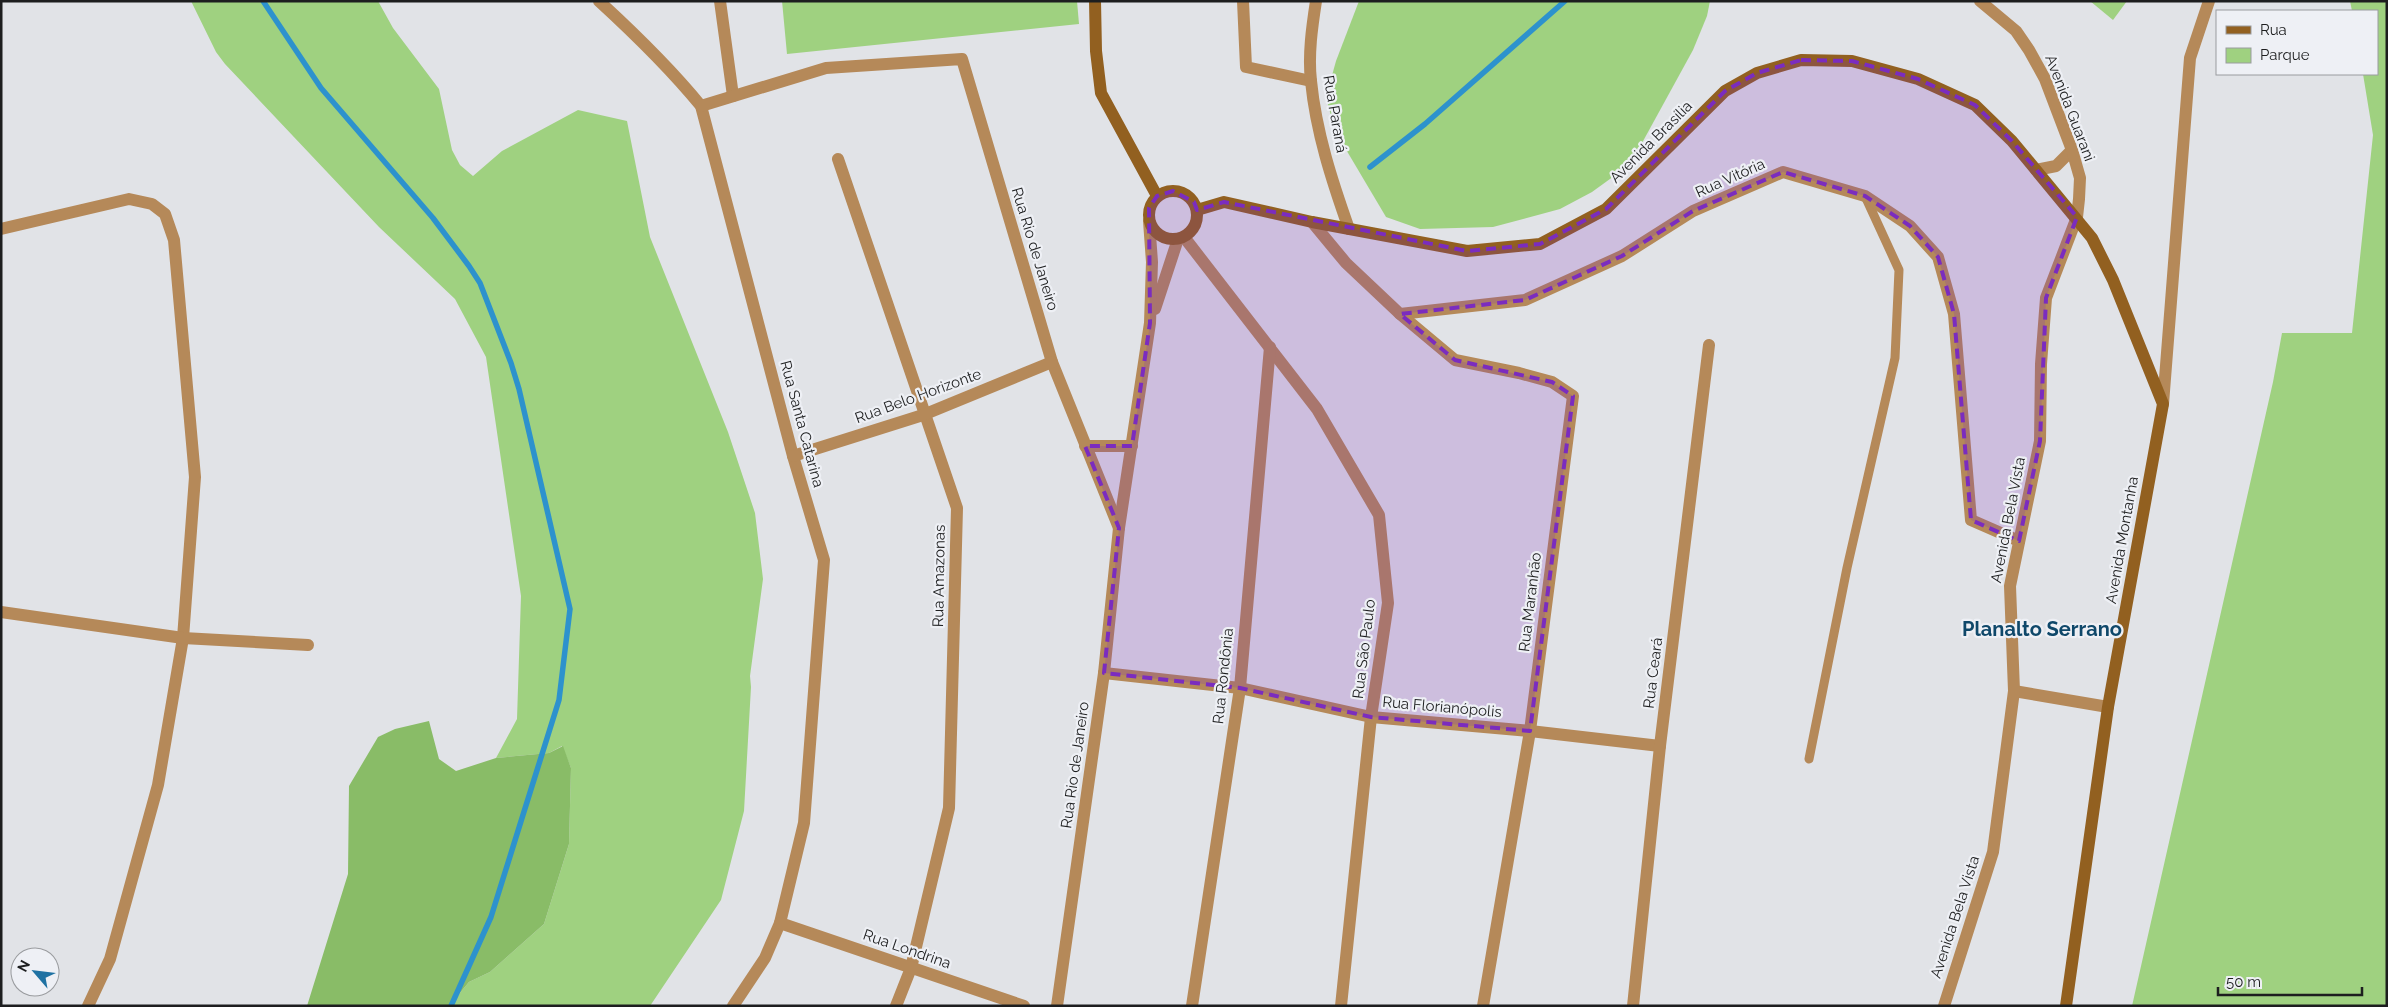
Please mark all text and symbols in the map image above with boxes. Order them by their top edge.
legend [2216,10,2378,75]
text: Rua [2260,21,2287,39]
text: Parque [2260,46,2310,64]
street label: Avenida Guarani [2041,52,2099,164]
street label: Rua Paraná [1319,74,1351,154]
street label: Avenida Brasília [1606,97,1696,187]
street label: Rua Vitória [1693,155,1767,201]
street label: Rua Rio de Janeiro [1008,185,1062,313]
street label: Rua Santa Catarina [776,359,828,489]
street label: Rua Belo Horizonte [852,365,984,427]
street label: Avenida Bela Vista [1987,456,2029,584]
street label: Avenida Montanha [2102,475,2142,605]
street label: Rua Amazonas [929,525,949,627]
street label: Rua Maranhão [1515,551,1545,653]
street label: Rua São Paulo [1349,598,1379,700]
district label: Planalto Serrano [1962,617,2122,641]
street label: Rua Rondônia [1209,627,1237,725]
street label: Rua Ceará [1640,637,1666,709]
street label: Rua Florianópolis [1382,693,1502,721]
street label: Rua Rio de Janeiro [1057,700,1093,830]
street label: Avenida Bela Vista [1927,853,1983,981]
street label: Rua Londrina [861,926,953,972]
north arrow [10,947,60,997]
text: N [14,957,33,974]
scale bar [2218,964,2362,996]
text: 50 m [2226,973,2261,991]

